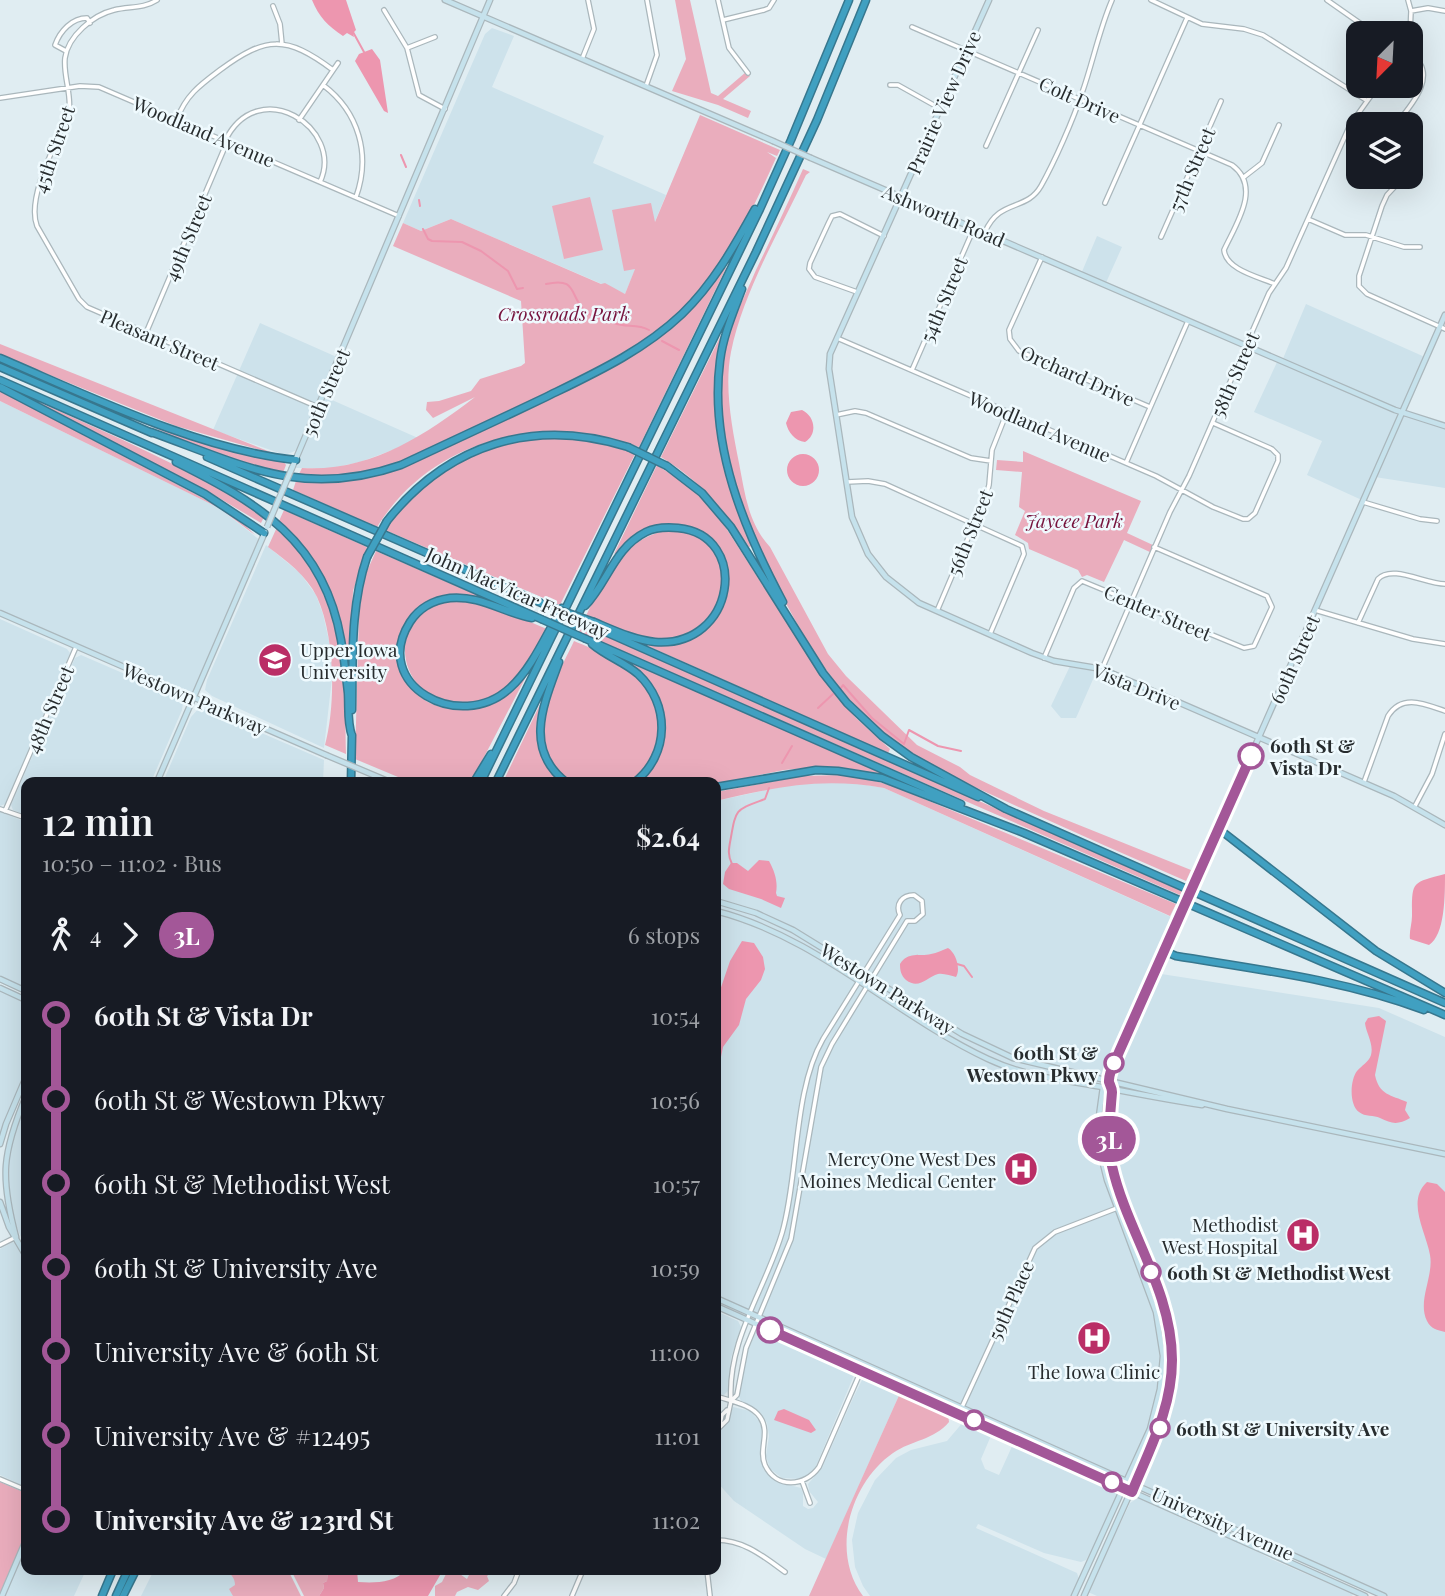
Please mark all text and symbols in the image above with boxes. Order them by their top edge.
north arrow [1346,21,1423,98]
map controls [1346,21,1423,189]
street label: Prairie View Drive [900,26,986,178]
street label: Colt Drive [1035,70,1125,128]
street label: Woodland Avenue [128,89,279,173]
street label: 45th Street [26,102,80,196]
button: layers [1346,112,1423,189]
street label: 57th Street [1162,123,1221,215]
street label: Ashworth Road [878,177,1009,252]
street label: 49th Street [157,189,217,285]
street label: 54th Street [913,252,973,346]
park label: Crossroads Park [498,300,630,326]
street label: Pleasant Street [97,302,224,376]
street label: 58th Street [1204,327,1265,421]
street label: Orchard Drive [1017,338,1139,412]
street label: 50th Street [295,344,355,440]
street label: Woodland Avenue [964,384,1115,468]
street label: 56th Street [940,485,998,579]
park label: Jaycee Park [1025,507,1123,533]
street label: John MacVicar Freeway [422,540,614,644]
street label: Center Street [1100,578,1216,646]
street label: 60th Street [1263,610,1325,708]
place label: Upper Iowa University [300,636,398,684]
school or university icon: Upper Iowa University [256,641,294,679]
street label: Westown Parkway [118,656,271,740]
street label: Vista Drive [1088,656,1185,715]
street label: 48th Street [19,661,79,757]
place label: 60th St & Vista Dr [1269,732,1355,780]
marker: 60th St & Vista Dr [1238,743,1264,769]
text: 12 min [42,795,154,846]
text: $2.64 [636,819,700,854]
text: 10:50 – 11:02 · Bus [42,847,222,878]
icon: walk [42,916,80,954]
icon: forward [111,916,149,954]
text: 4 [90,919,101,950]
text: 3L [173,919,200,951]
text: 6 stops [628,919,700,950]
street label: Westown Parkway [815,936,961,1040]
text: 60th St & Vista Dr [94,998,313,1033]
text: 10:54 [651,1000,700,1031]
place label: 60th St & Westown Pkwy [965,1039,1098,1087]
marker: 60th St & Westown Pkwy [1104,1053,1124,1073]
text: 60th St & Westown Pkwy [94,1082,385,1117]
text: 10:56 [650,1084,700,1115]
line badge: 3L [1078,1116,1140,1162]
text: 3L [1096,1123,1122,1155]
place label: MercyOne West Des Moines Medical Center [800,1145,997,1193]
hospital icon: MercyOne West Des Moines Medical Center [1002,1150,1040,1188]
text: 60th St & Methodist West [94,1166,390,1201]
text: 10:57 [653,1168,700,1199]
place label: Methodist West Hospital [1161,1211,1279,1259]
hospital icon: Methodist West Hospital [1284,1216,1322,1254]
text: 60th St & University Ave [94,1250,378,1285]
text: 10:59 [650,1252,700,1283]
street label: 59th Place [981,1256,1039,1344]
place label: 60th St & Methodist West [1167,1259,1391,1285]
marker: 60th St & Methodist West [1141,1262,1161,1282]
unlabelled marker [757,1317,783,1343]
hospital icon: The Iowa Clinic [1075,1319,1113,1357]
text: University Ave & 60th St [94,1334,378,1369]
text: 11:00 [649,1336,700,1367]
place label: The Iowa Clinic [1028,1358,1160,1384]
unlabelled marker [964,1410,984,1430]
place label: 60th St & University Ave [1176,1415,1389,1441]
text: University Ave & #12495 [94,1418,370,1453]
marker: 60th St & University Ave [1150,1418,1170,1438]
text: 11:01 [655,1420,700,1451]
unlabelled marker [1102,1472,1122,1492]
street label: University Avenue [1148,1480,1298,1566]
text: University Ave & 123rd St [94,1502,393,1537]
text: 11:02 [652,1504,700,1535]

